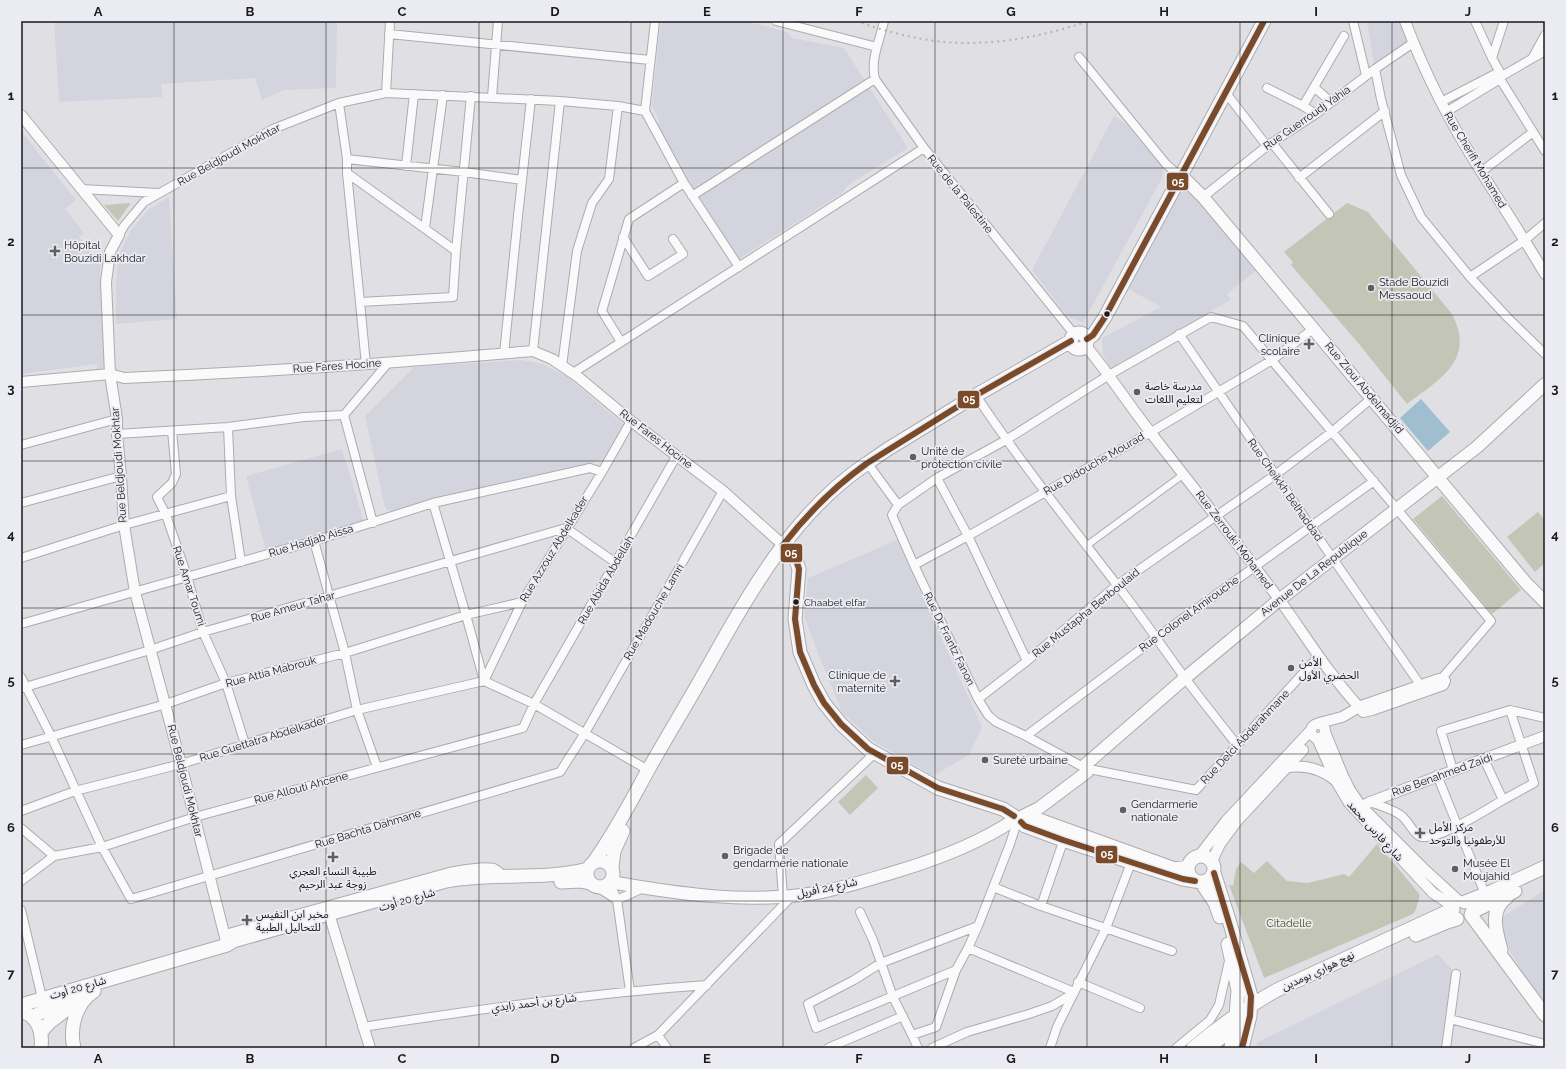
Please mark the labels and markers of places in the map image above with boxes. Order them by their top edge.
place label: Hôpital Bouzidi Lakhdar [64,239,146,265]
marker: Hôpital Bouzidi Lakhdar [49,245,61,257]
place label: Stade Bouzidi Messaoud [1379,276,1449,302]
marker: Stade Bouzidi Messaoud [1366,283,1376,293]
unlabelled marker [1102,309,1112,319]
place label: Clinique scolaire [1258,332,1301,358]
marker: Clinique scolaire [1303,338,1315,350]
place label: مدرسة خاصة لتعليم اللغات [1145,380,1203,408]
marker: مدرسة خاصة لتعليم اللغات [1132,387,1142,397]
place label: Unité de protection civile [921,445,1003,471]
marker: Unité de protection civile [908,452,918,462]
marker: Chaabet elfar [791,597,801,607]
place label: Chaabet elfar [804,597,867,608]
place label: الأمن الحضري الأول [1299,656,1359,684]
marker: الأمن الحضري الأول [1286,663,1296,673]
place label: Clinique de maternité [828,669,887,695]
marker: Clinique de maternité [889,675,901,687]
place label: Sureté urbaine [993,754,1068,767]
marker: Sureté urbaine [980,755,990,765]
place label: Gendarmerie nationale [1131,798,1198,824]
marker: Gendarmerie nationale [1118,805,1128,815]
place label: مركز الأمل للأرطفونيا والتوحد [1429,821,1505,847]
marker: مركز الأمل للأرطفونيا والتوحد [1414,827,1426,839]
place label: Brigade de gendarmerie nationale [733,844,849,870]
marker: طبيبة النساء العجري زوجة عبد الرحيم [327,851,339,863]
marker: Brigade de gendarmerie nationale [720,851,730,861]
place label: Musée El Moujahid [1463,857,1510,883]
marker: Musée El Moujahid [1450,864,1460,874]
place label: طبيبة النساء العجري زوجة عبد الرحيم [289,865,377,893]
place label: مخبر ابن النفيس للتحاليل الطبية [256,908,329,934]
marker: مخبر ابن النفيس للتحاليل الطبية [241,914,253,926]

